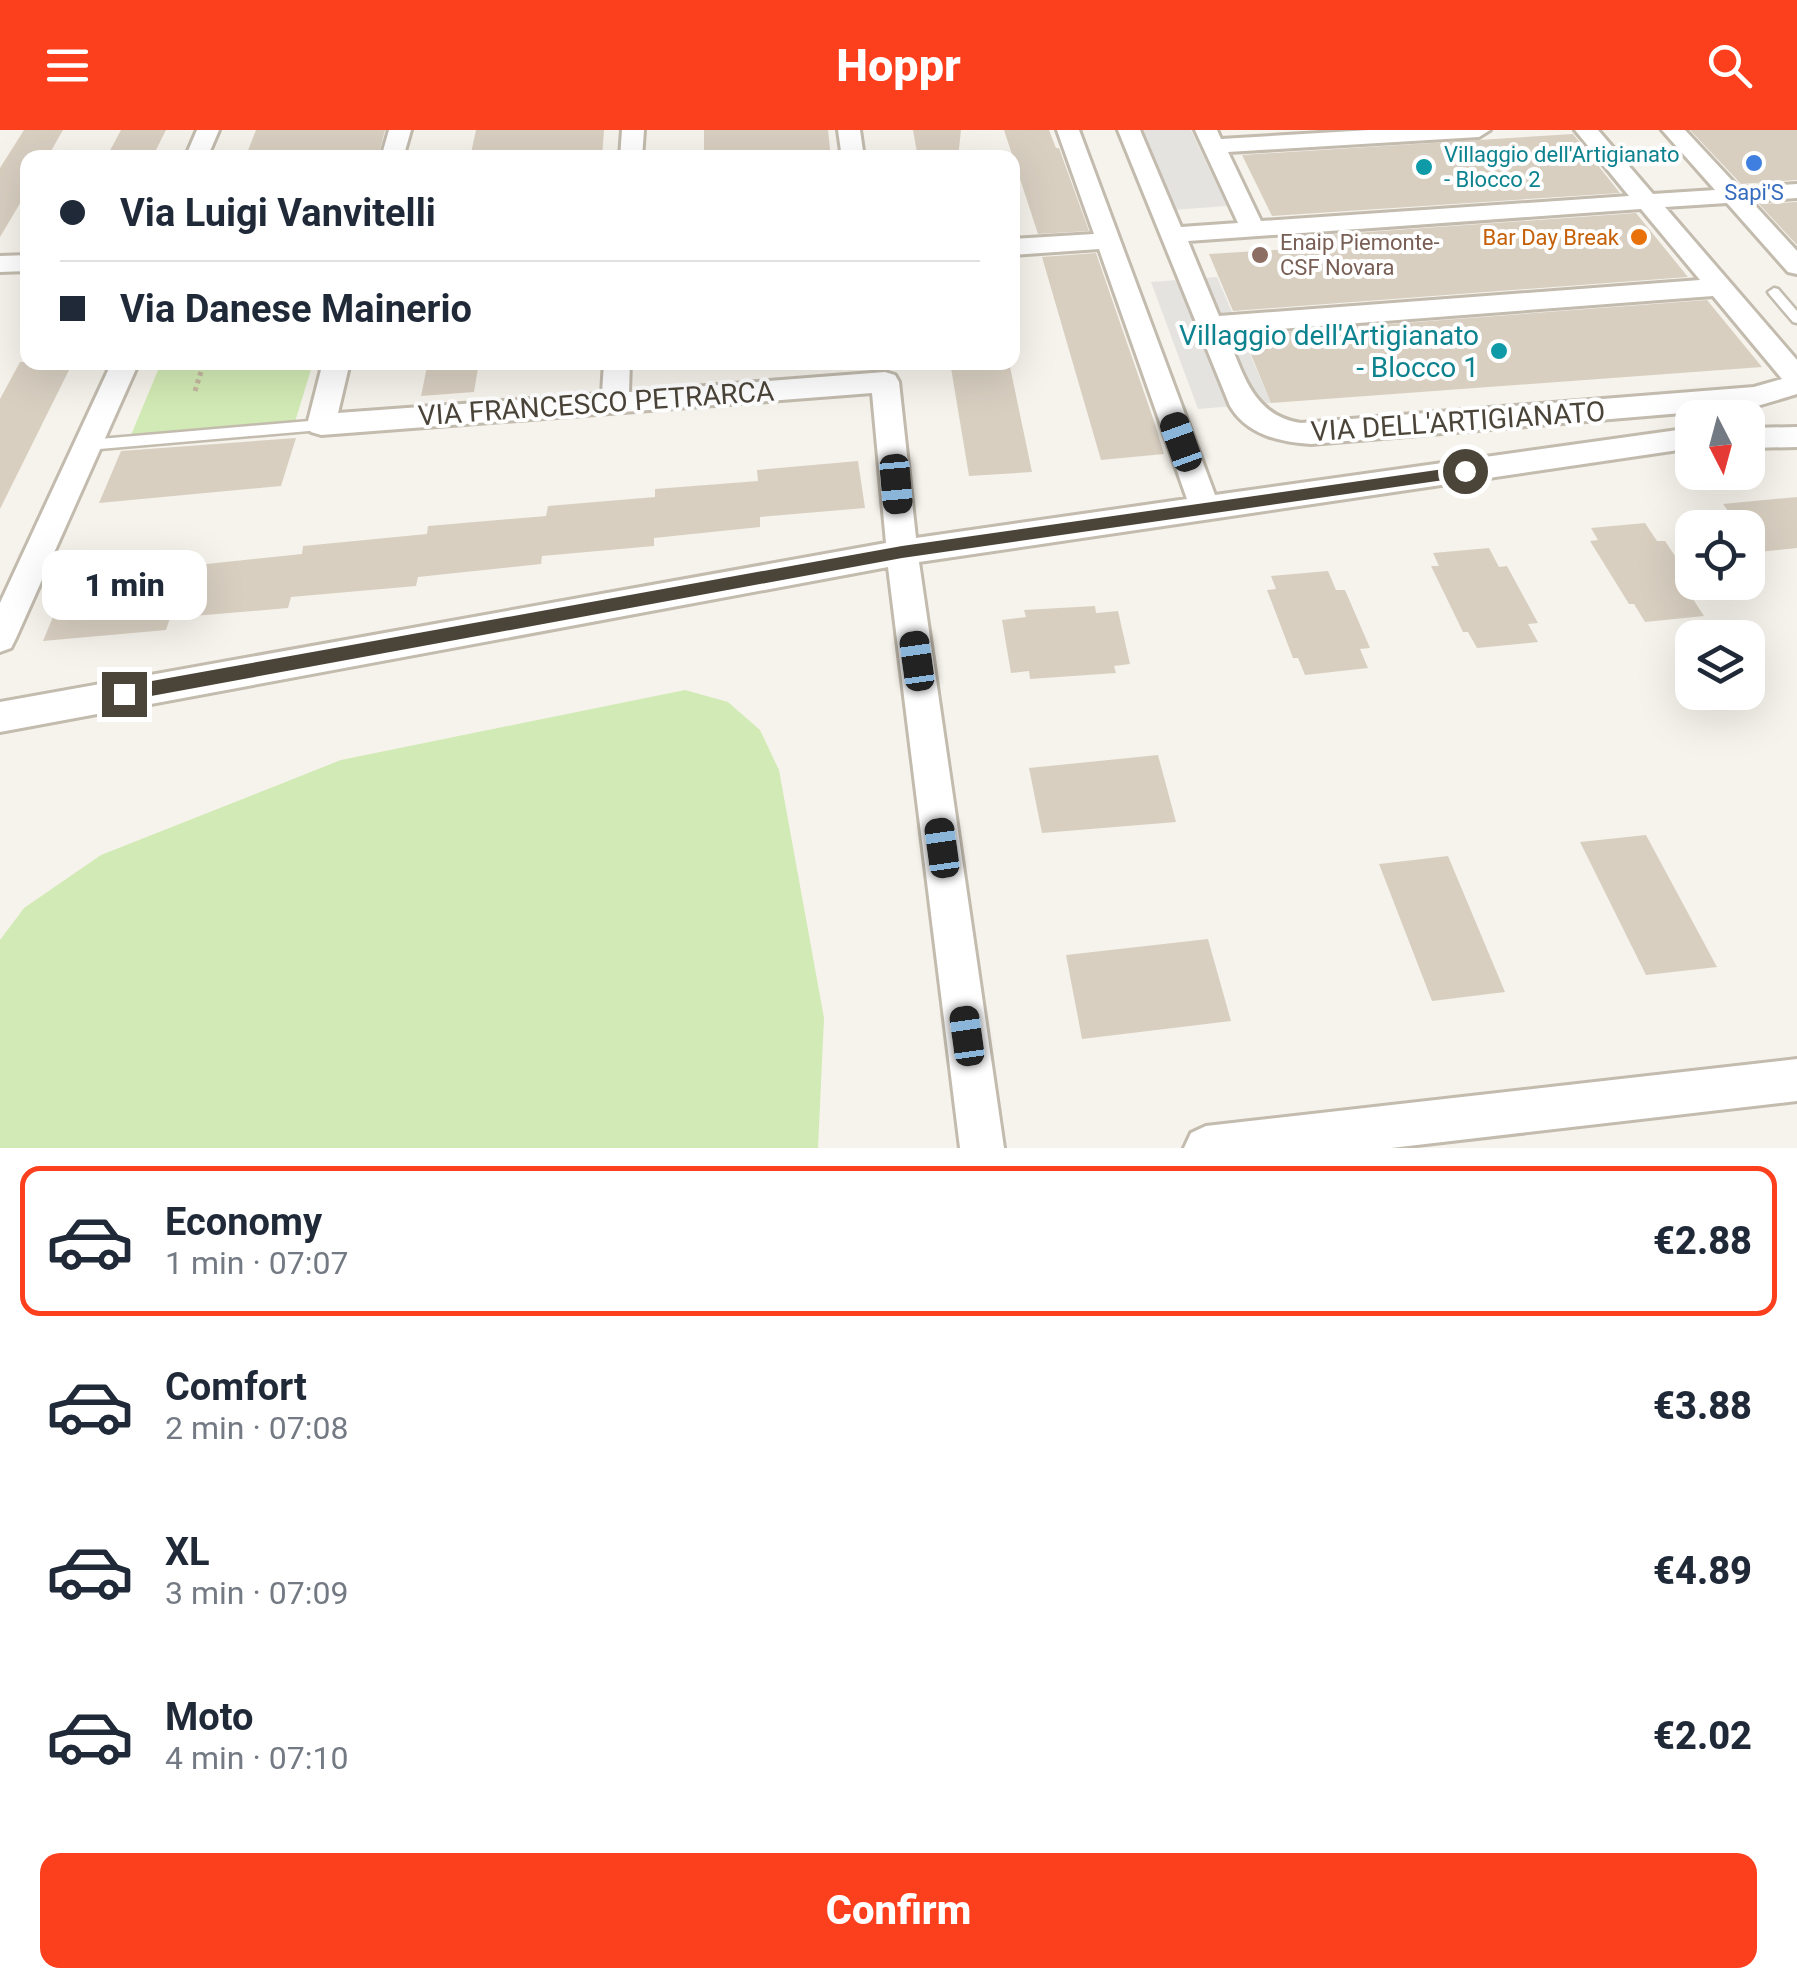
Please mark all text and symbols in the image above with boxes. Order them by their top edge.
icon: menu [40,38,95,93]
icon: search [1702,38,1757,93]
text: Hoppr [836,39,961,92]
place label: Villaggio dell'Artigianato - Blocco 2 [1444,142,1680,192]
marker: Sapi'S [1743,152,1765,174]
marker: Villaggio dell'Artigianato - Blocco 2 [1413,156,1435,178]
place label: Sapi'S [1724,180,1784,205]
text: Via Luigi Vanvitelli [120,191,436,235]
place label: Bar Day Break [1483,225,1620,250]
marker: Bar Day Break [1628,226,1650,248]
place label: Enaip Piemonte- CSF Novara [1280,230,1440,280]
marker: Enaip Piemonte- CSF Novara [1249,244,1271,266]
text: Via Danese Mainerio [120,287,472,331]
place label: Villaggio dell'Artigianato - Blocco 1 [1179,319,1479,384]
marker: Villaggio dell'Artigianato - Blocco 1 [1488,340,1510,362]
street label: VIA FRANCESCO PETRARCA [417,375,775,432]
street label: VIA DELL'ARTIGIANATO [1310,395,1606,448]
north arrow [1675,400,1765,490]
map controls [1675,400,1765,710]
car [1157,409,1205,475]
route start [1443,449,1488,494]
car [878,453,914,515]
button: locate [1675,510,1765,600]
callout: 1 min [42,549,206,619]
text: 1 min [84,566,165,604]
button: layers [1675,620,1765,710]
car [898,629,936,693]
route end [102,672,147,717]
car [923,816,961,880]
car [948,1004,986,1068]
icon: car [45,1196,135,1286]
text: Economy [165,1200,322,1244]
text: €2.88 [1653,1219,1752,1263]
text: 1 min · 07:07 [165,1244,348,1282]
icon: car [45,1361,135,1451]
text: Comfort [165,1365,307,1409]
text: €3.88 [1653,1384,1752,1428]
text: 2 min · 07:08 [165,1409,348,1447]
icon: car [45,1526,135,1616]
text: XL [165,1530,210,1574]
text: €4.89 [1653,1549,1752,1593]
text: 3 min · 07:09 [165,1574,348,1612]
icon: car [45,1691,135,1781]
text: Moto [165,1695,254,1739]
text: €2.02 [1653,1714,1752,1758]
text: 4 min · 07:10 [165,1739,348,1777]
button: Confirm [40,1853,1757,1968]

